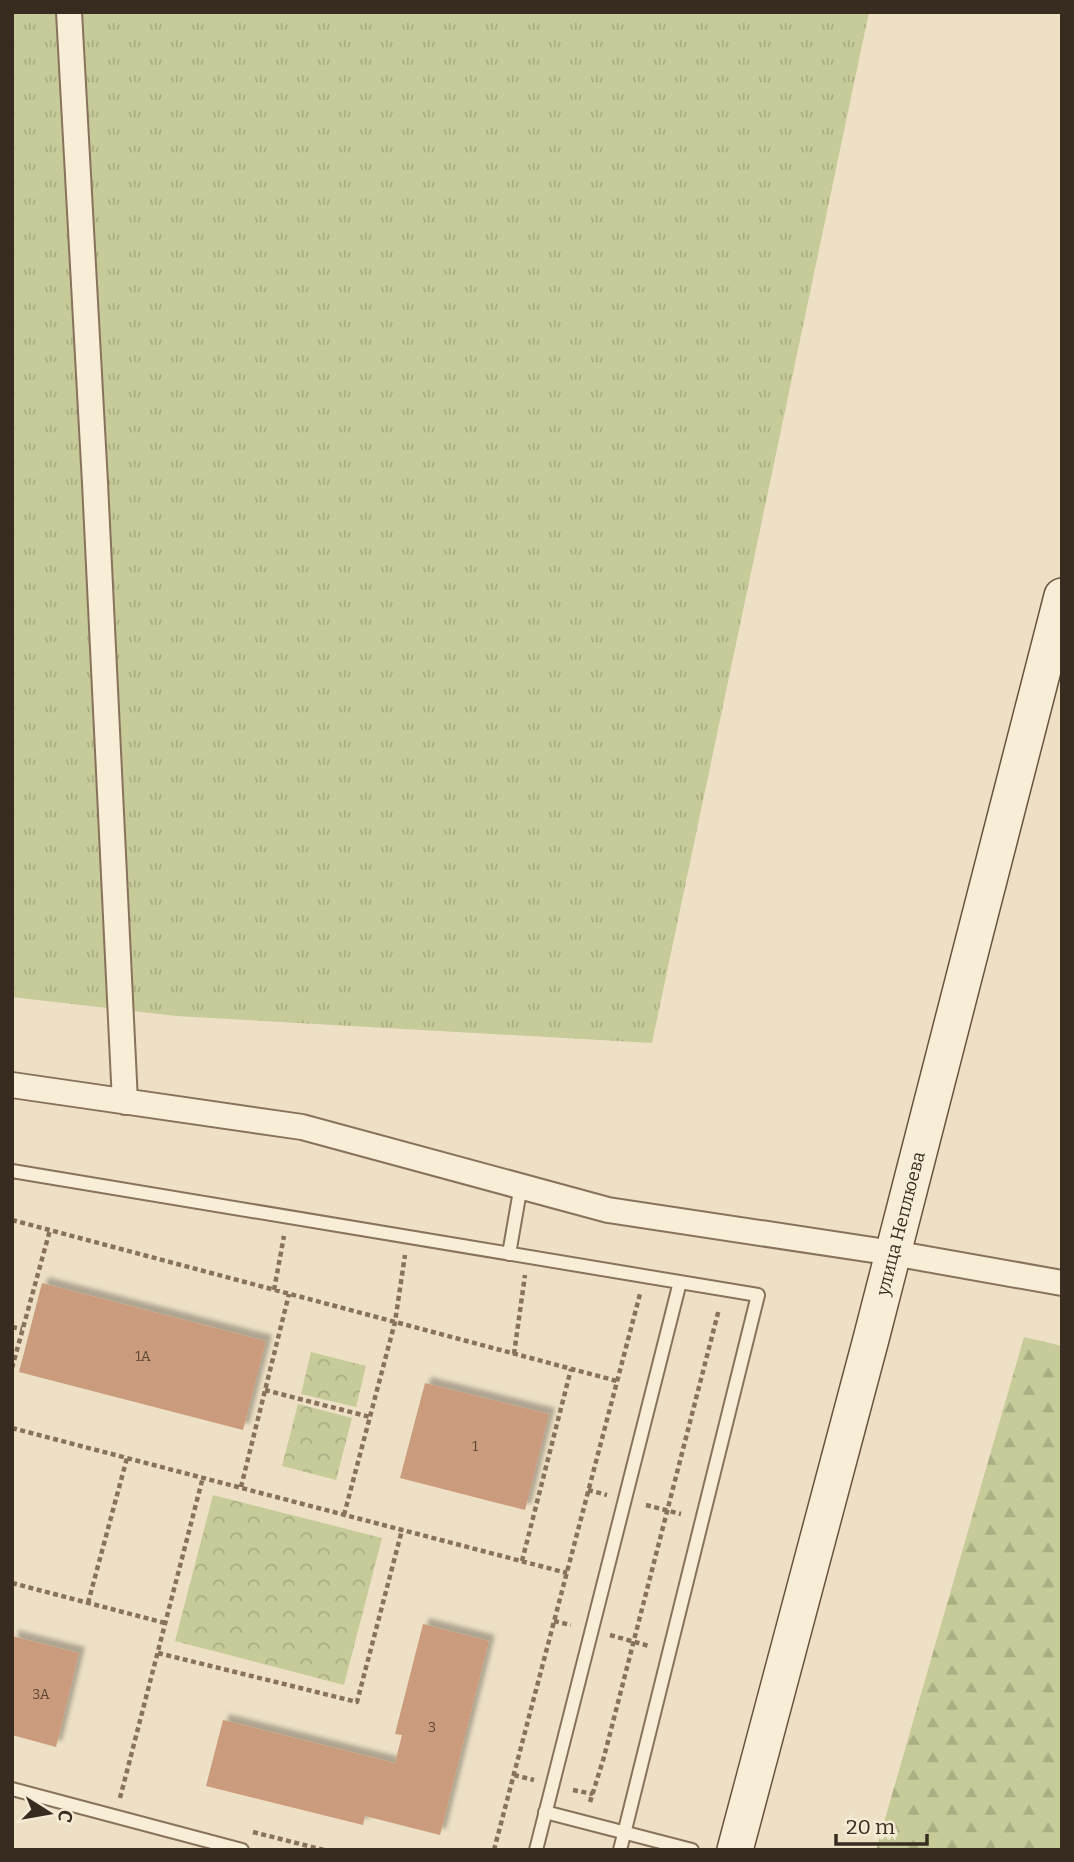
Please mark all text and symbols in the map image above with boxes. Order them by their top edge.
street label: улица Неплюева [871,1149,930,1299]
house number: 1А [135,1348,151,1365]
house number: 1 [472,1438,478,1455]
house number: 3А [32,1686,50,1703]
house number: 3 [428,1719,436,1736]
north arrow [14,1778,84,1848]
scale bar [836,1802,927,1846]
text: С [53,1808,78,1824]
text: 20 m [846,1814,895,1840]

